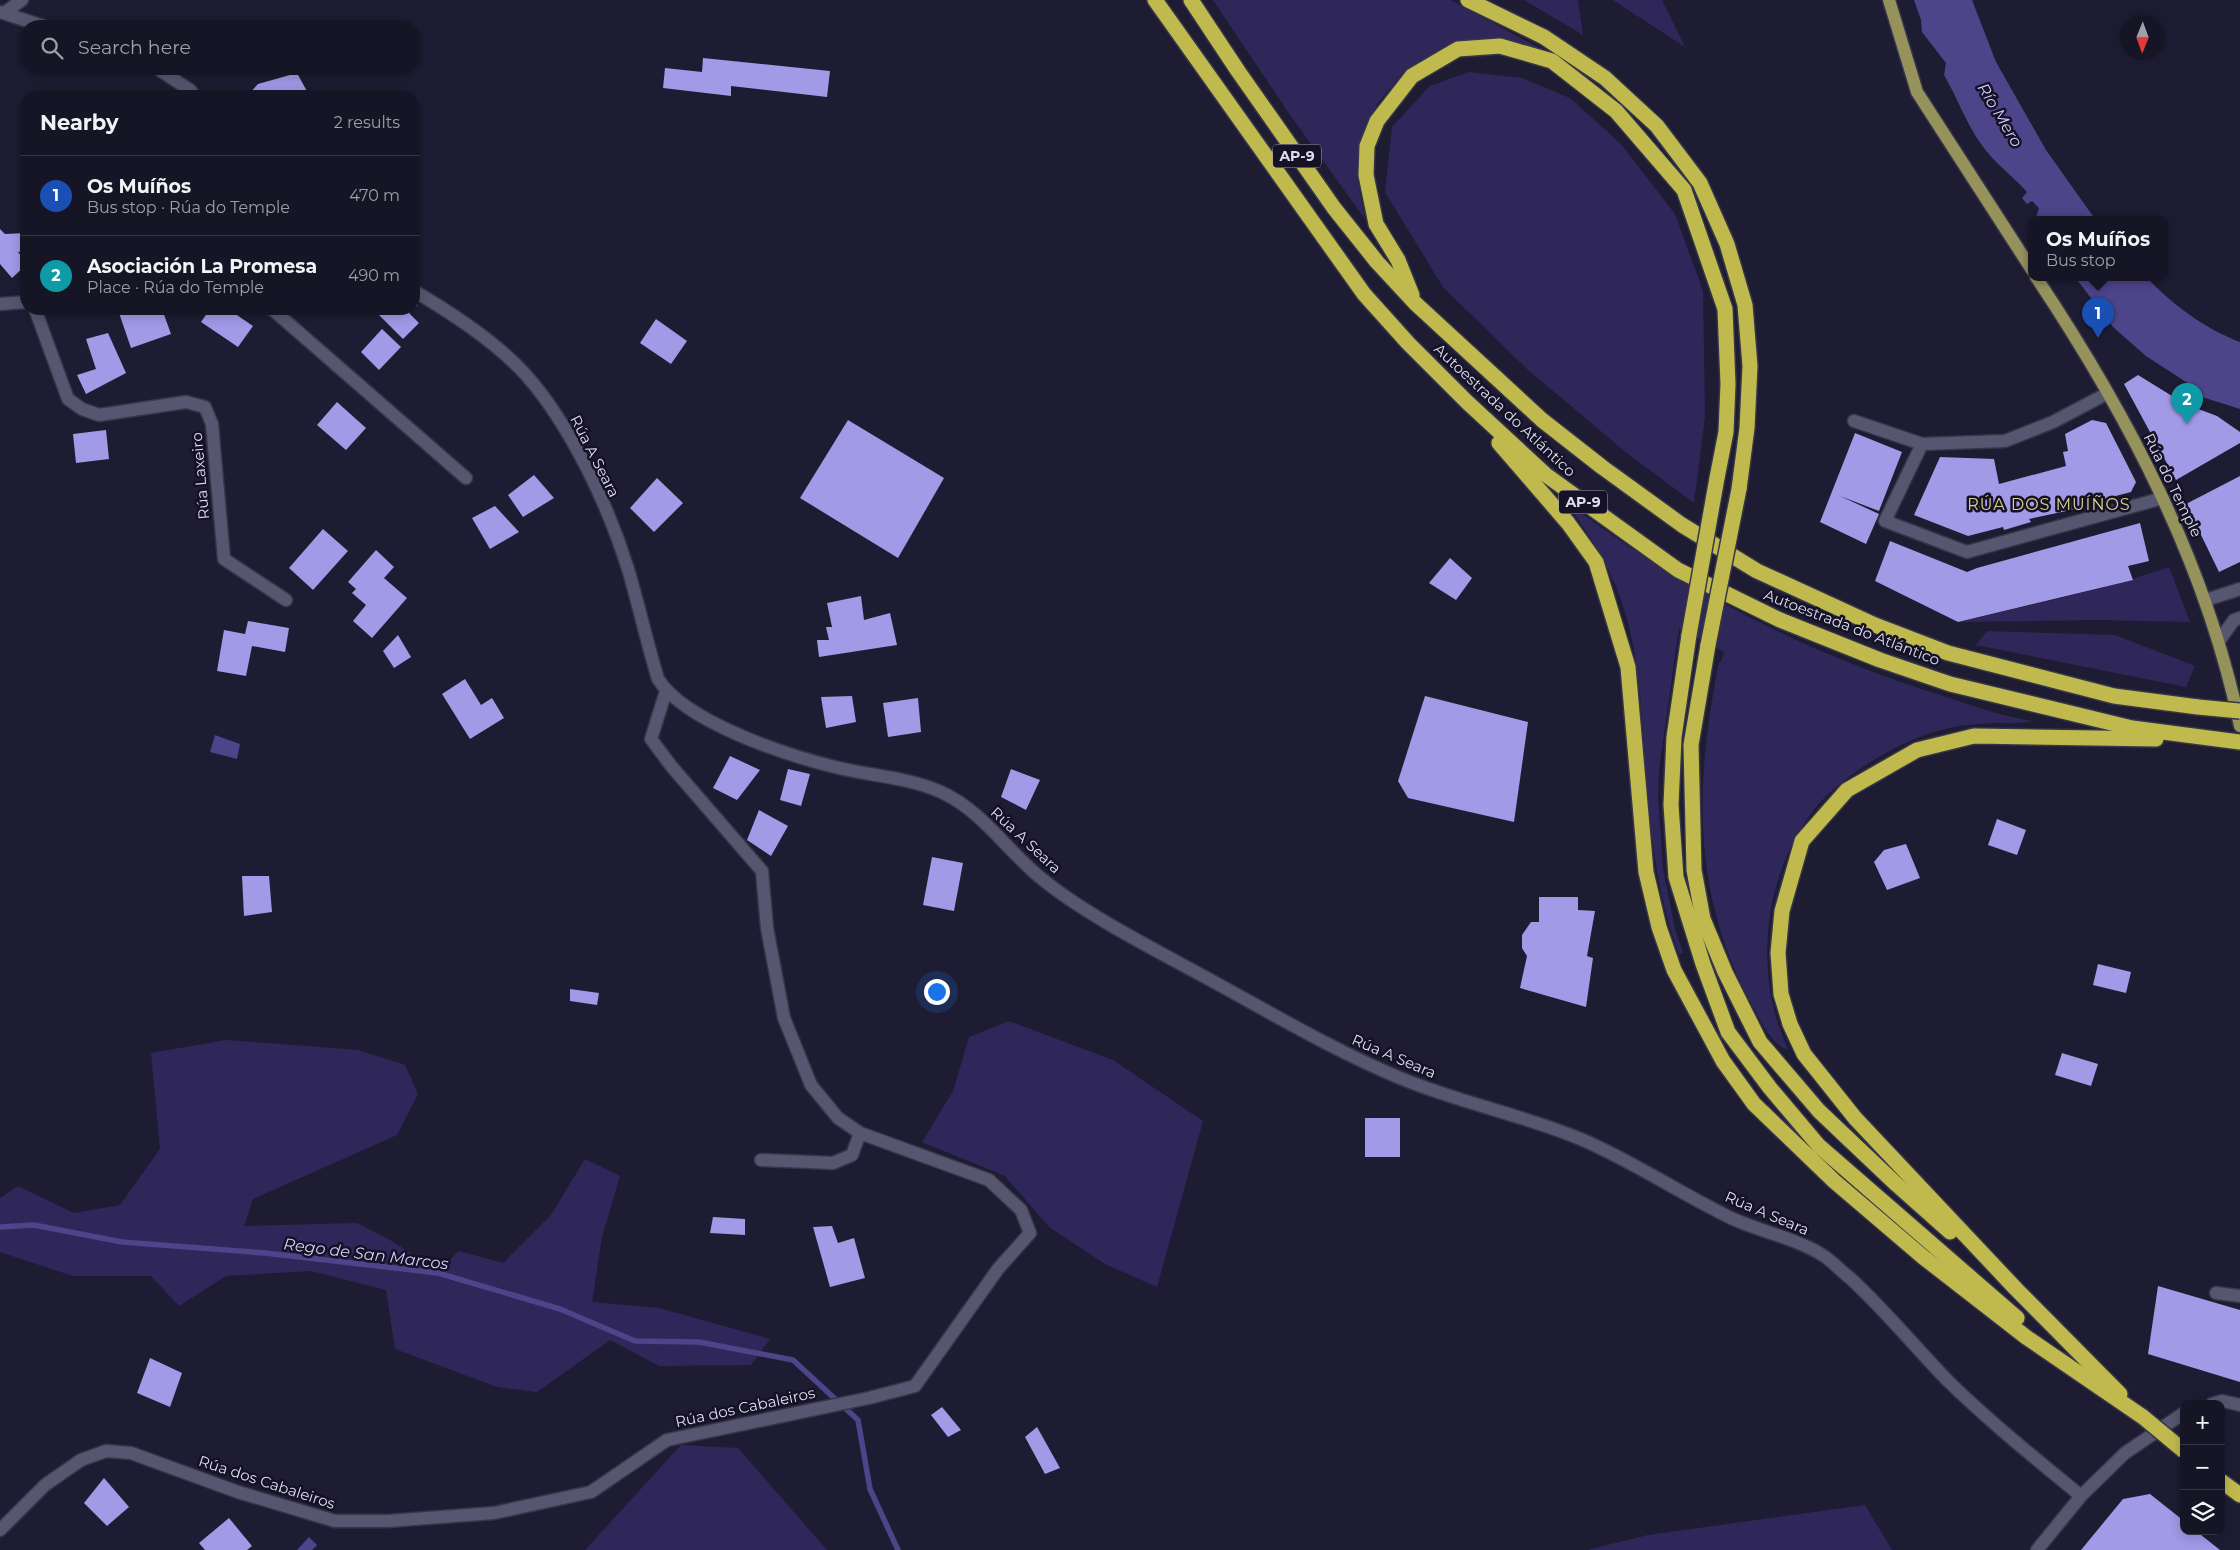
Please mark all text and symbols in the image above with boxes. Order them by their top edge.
north arrow [2120,15,2165,60]
search box [20,20,420,75]
icon: search [38,34,66,62]
text: Search here [78,36,191,59]
water label: Río Mero [1973,80,2027,150]
text: Nearby [40,110,119,135]
text: 2 results [334,113,400,132]
road number: AP-9 [1273,144,1321,168]
text: Os Muíños [87,175,191,198]
text: 1 [53,186,59,205]
text: 470 m [349,186,400,205]
text: Bus stop · Rúa do Temple [87,198,290,217]
popup [2028,216,2168,281]
text: Os Muíños [2046,228,2150,251]
text: Bus stop [2046,251,2116,270]
text: Asociación La Promesa [87,255,317,278]
text: 2 [51,266,61,285]
text: 490 m [348,266,400,285]
text: Place · Rúa do Temple [87,278,264,297]
pin: 1 [2082,297,2114,338]
street label: Autoestrada do Atlántico [1430,339,1580,481]
pin: 2 [2171,383,2203,424]
street label: Rúa A Seara [566,412,624,500]
street label: Rúa do Temple [2140,430,2206,540]
street label: Rúa Laxeiro [187,432,213,520]
road number: AP-9 [1559,491,1607,514]
district label: RÚA DOS MUÍÑOS [1967,495,2131,514]
street label: Autoestrada do Atlántico [1761,585,1943,669]
street label: Rúa A Seara [987,803,1065,877]
your location [924,979,950,1005]
street label: Rúa A Seara [1349,1030,1439,1082]
street label: Rúa A Seara [1722,1187,1812,1239]
water label: Rego de San Marcos [283,1234,450,1274]
street label: Rúa dos Cabaleiros [673,1383,817,1431]
map controls [2180,1400,2225,1535]
button: + [2180,1400,2225,1445]
button: − [2180,1445,2225,1490]
street label: Rúa dos Cabaleiros [196,1451,338,1513]
button: layers [2180,1490,2225,1535]

